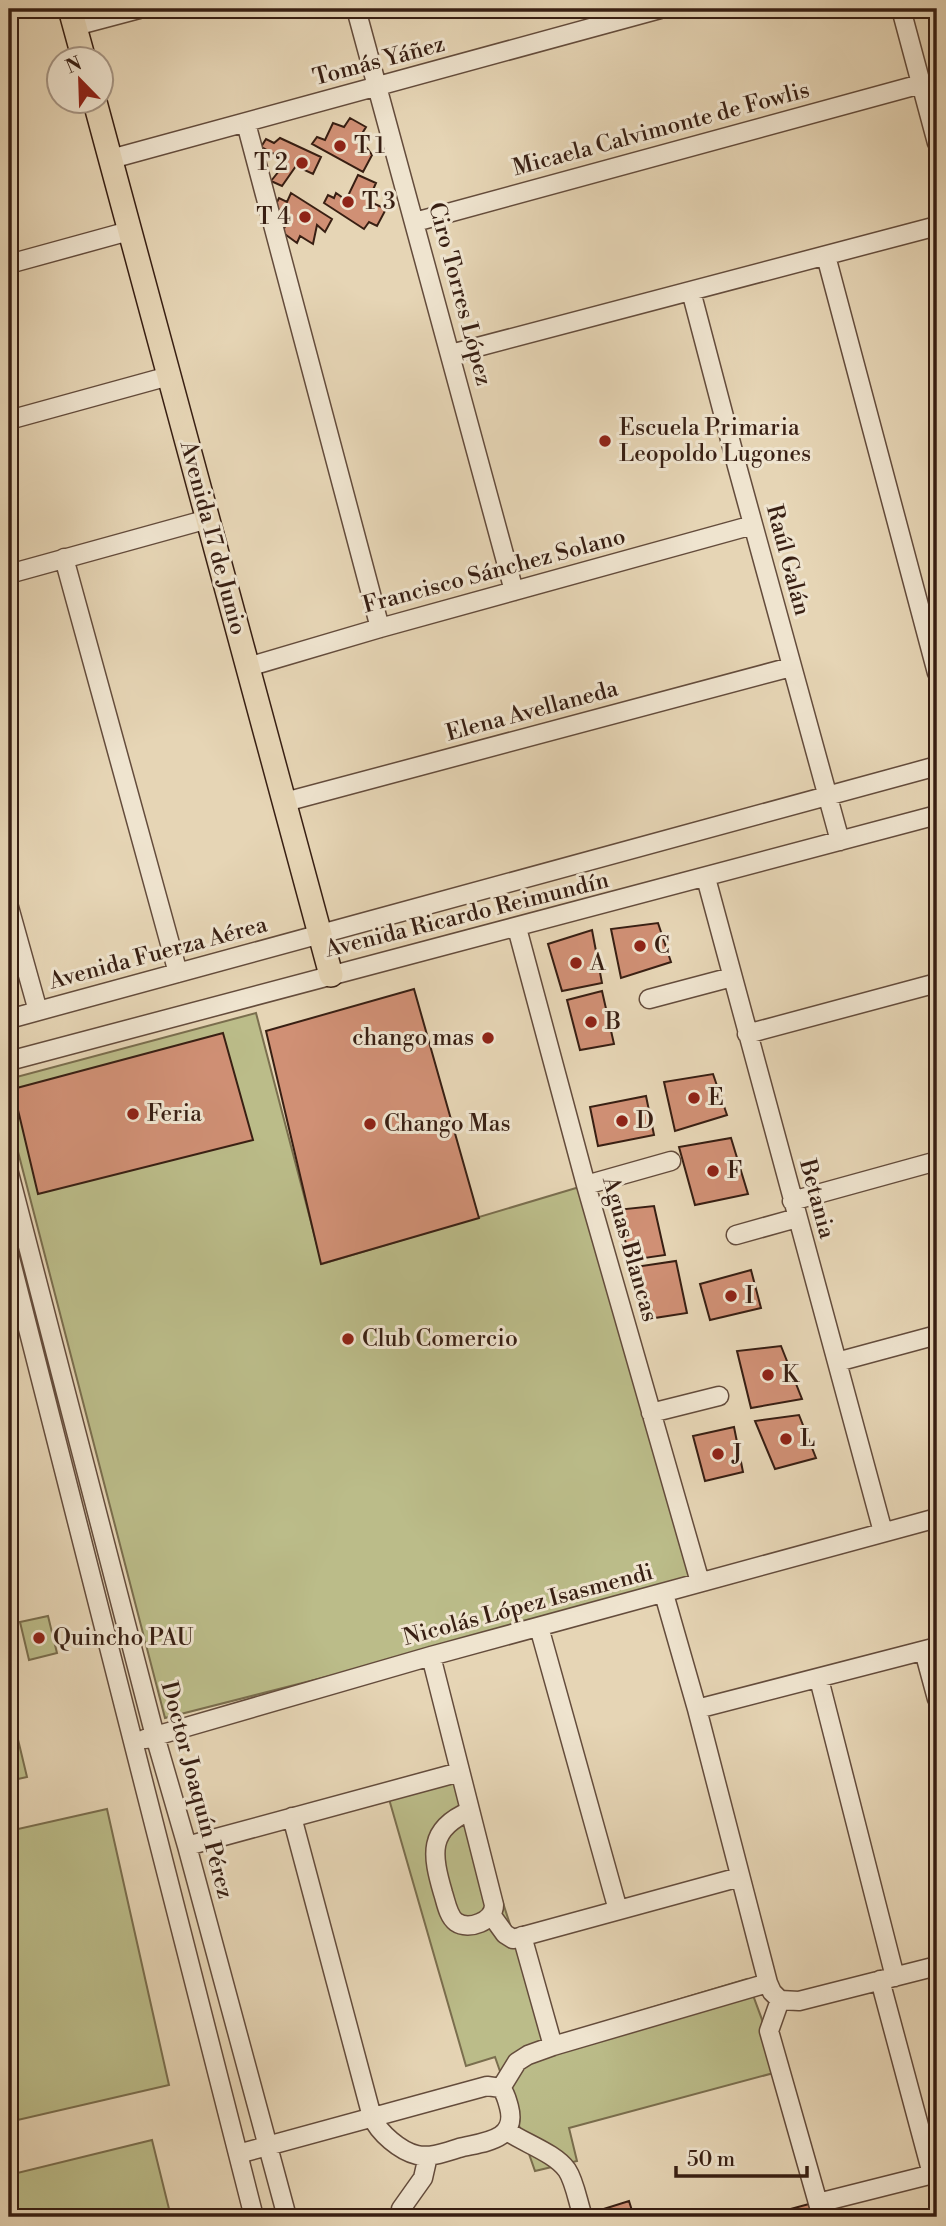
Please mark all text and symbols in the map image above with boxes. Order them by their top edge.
street label: Tomás Yáñez [310,30,448,92]
north arrow [46,46,116,116]
text: N [62,51,85,79]
street label: Micaela Calvimonte de Fowlis [509,76,813,182]
place label: T 1 [354,132,385,160]
marker: T 1 [332,138,348,154]
place label: T 2 [254,149,288,177]
marker: T 2 [294,155,310,171]
place label: T 3 [362,188,396,216]
marker: T 3 [340,194,356,210]
street label: Ciro Torres López [422,199,498,389]
place label: T 4 [256,203,291,231]
marker: T 4 [297,209,313,225]
place label: Escuela Primaria Leopoldo Lugones [619,414,811,468]
marker: Escuela Primaria Leopoldo Lugones [597,433,613,449]
street label: Avenida 17 de Junio [173,437,252,638]
street label: Raúl Galán [760,502,816,619]
street label: Francisco Sánchez Solano [360,522,628,620]
street label: Elena Avellaneda [443,674,621,747]
street label: Avenida Ricardo Reimundín [322,866,612,964]
street label: Avenida Fuerza Aérea [45,910,271,996]
place label: C [654,932,670,960]
marker: C [632,938,648,954]
place label: A [590,949,606,977]
marker: A [568,955,584,971]
place label: B [604,1008,621,1036]
marker: B [583,1014,599,1030]
place label: chango mas [352,1024,474,1052]
marker: chango mas [480,1030,496,1046]
place label: E [708,1084,724,1112]
marker: E [686,1090,702,1106]
place label: Feria [147,1100,202,1128]
marker: Feria [125,1106,141,1122]
place label: D [636,1107,654,1135]
place label: Chango Mas [384,1110,510,1138]
marker: D [614,1113,630,1129]
marker: Chango Mas [362,1116,378,1132]
street label: Betania [793,1155,841,1242]
place label: F [727,1157,742,1185]
marker: F [705,1163,721,1179]
street label: Aguas Blancas [596,1172,664,1325]
place label: I [745,1282,754,1310]
marker: I [723,1288,739,1304]
place label: Club Comercio [362,1325,518,1353]
marker: Club Comercio [340,1331,356,1347]
place label: K [782,1361,801,1389]
marker: K [760,1367,776,1383]
place label: L [800,1425,815,1453]
marker: L [778,1431,794,1447]
place label: J [731,1440,743,1468]
marker: J [710,1446,726,1462]
street label: Nicolás López Isasmendi [400,1558,656,1652]
place label: Quincho PAU [53,1624,193,1652]
marker: Quincho PAU [31,1630,47,1646]
street label: Doctor Joaquín Pérez [154,1678,240,1902]
scale bar [676,2135,808,2179]
text: 50 m [687,2147,735,2173]

